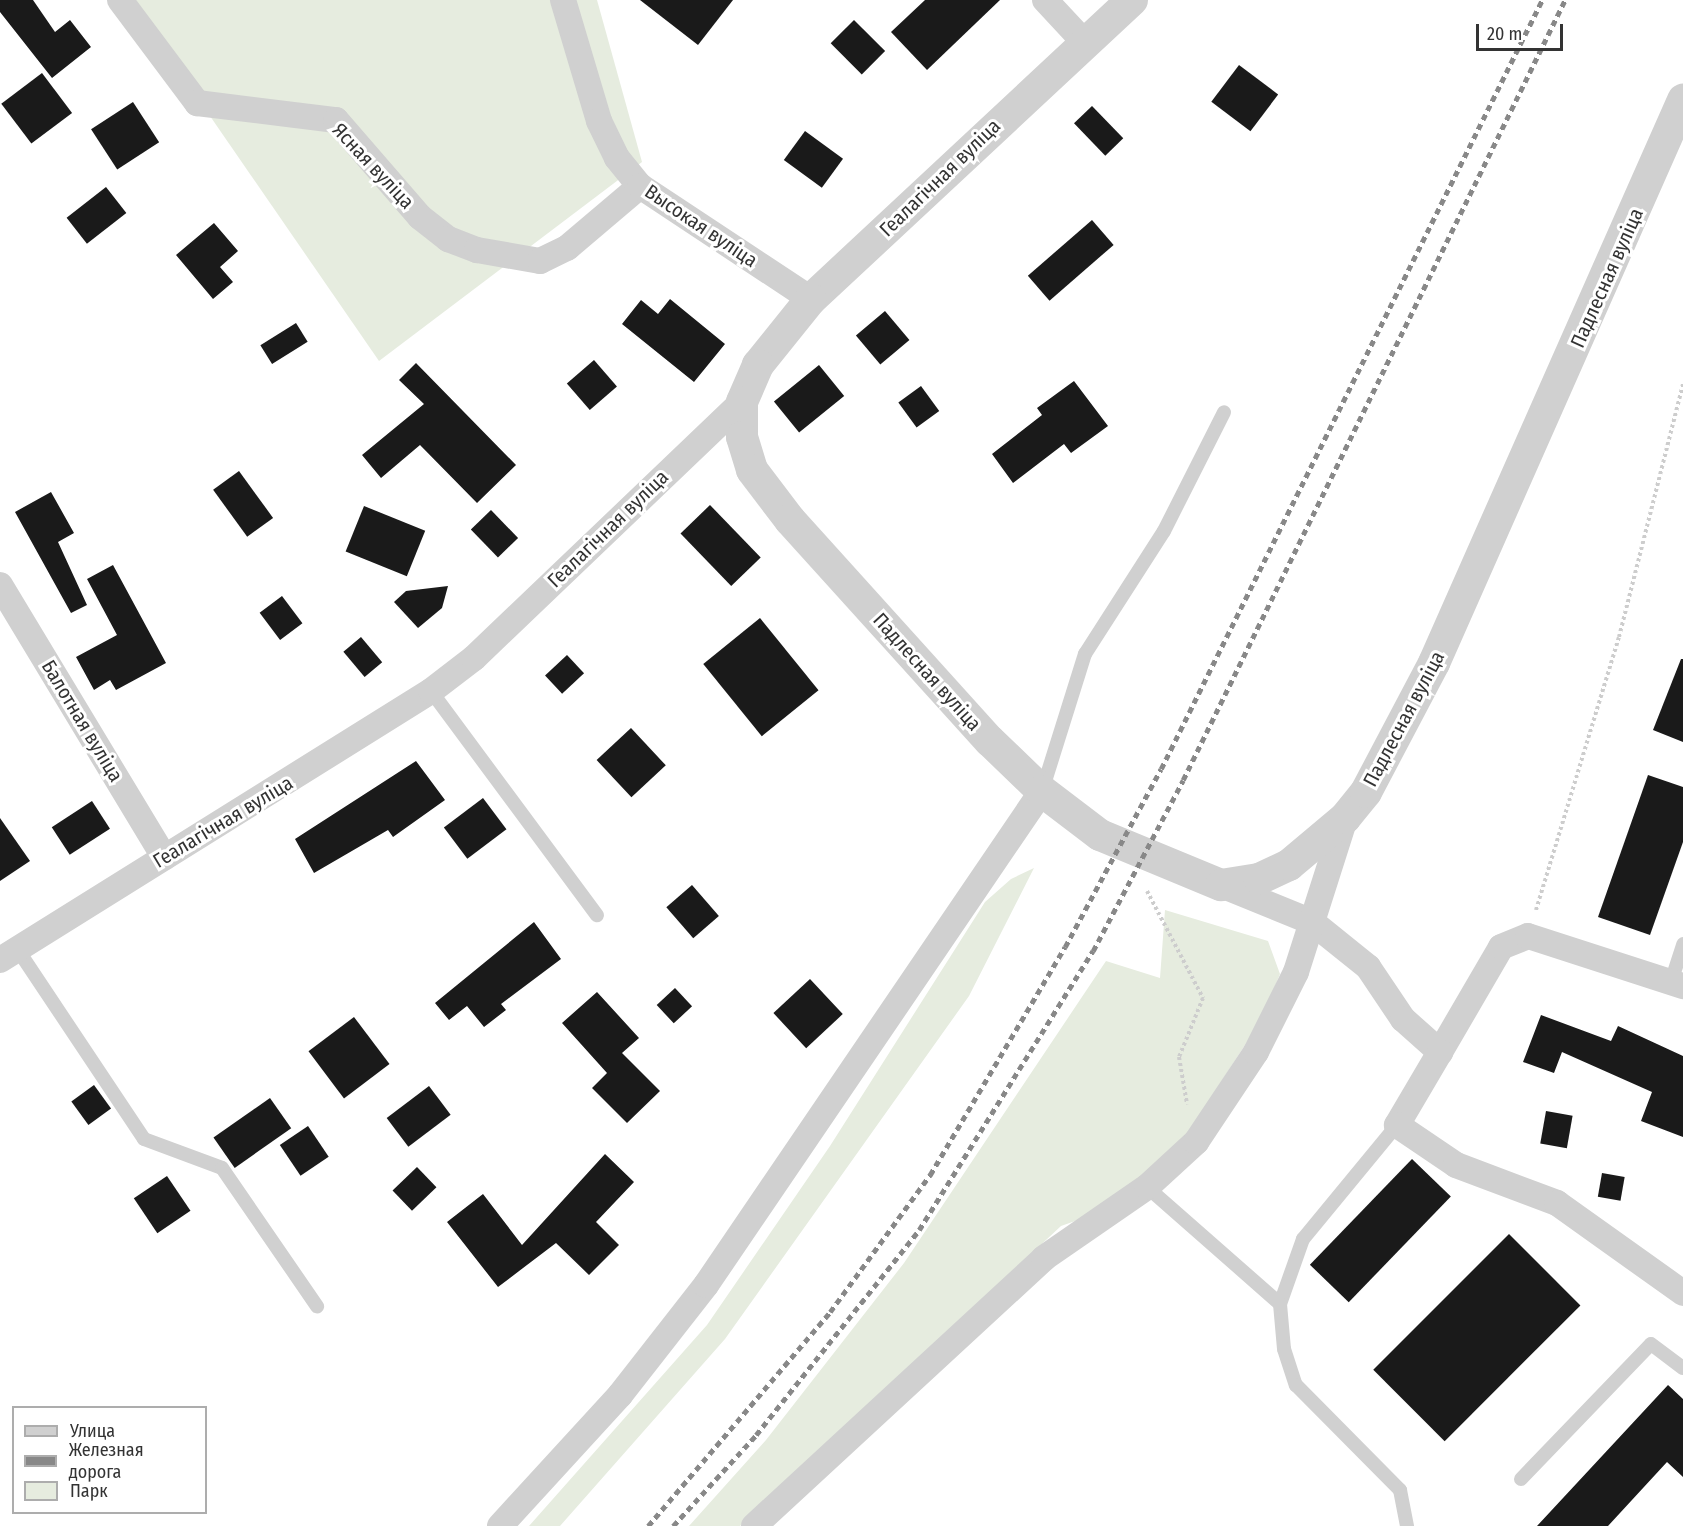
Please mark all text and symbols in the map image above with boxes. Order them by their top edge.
scale bar [1479,12,1566,50]
text: 20 m [1487,23,1522,45]
street label: Геалагічная вуліца [875,114,1005,242]
street label: Ясная вуліца [327,118,419,214]
street label: Высокая вуліца [640,180,762,272]
street label: Падлесная вуліца [1566,205,1648,351]
street label: Геалагічная вуліца [543,465,673,593]
street label: Падлесная вуліца [868,608,986,736]
street label: Падлесная вуліца [1358,647,1450,791]
street label: Балотная вуліца [36,656,128,786]
street label: Геалагічная вуліца [149,771,297,873]
legend [12,1406,207,1514]
text: Улица [70,1420,115,1442]
text: Железная дорога [69,1439,144,1483]
text: Парк [70,1480,108,1502]

